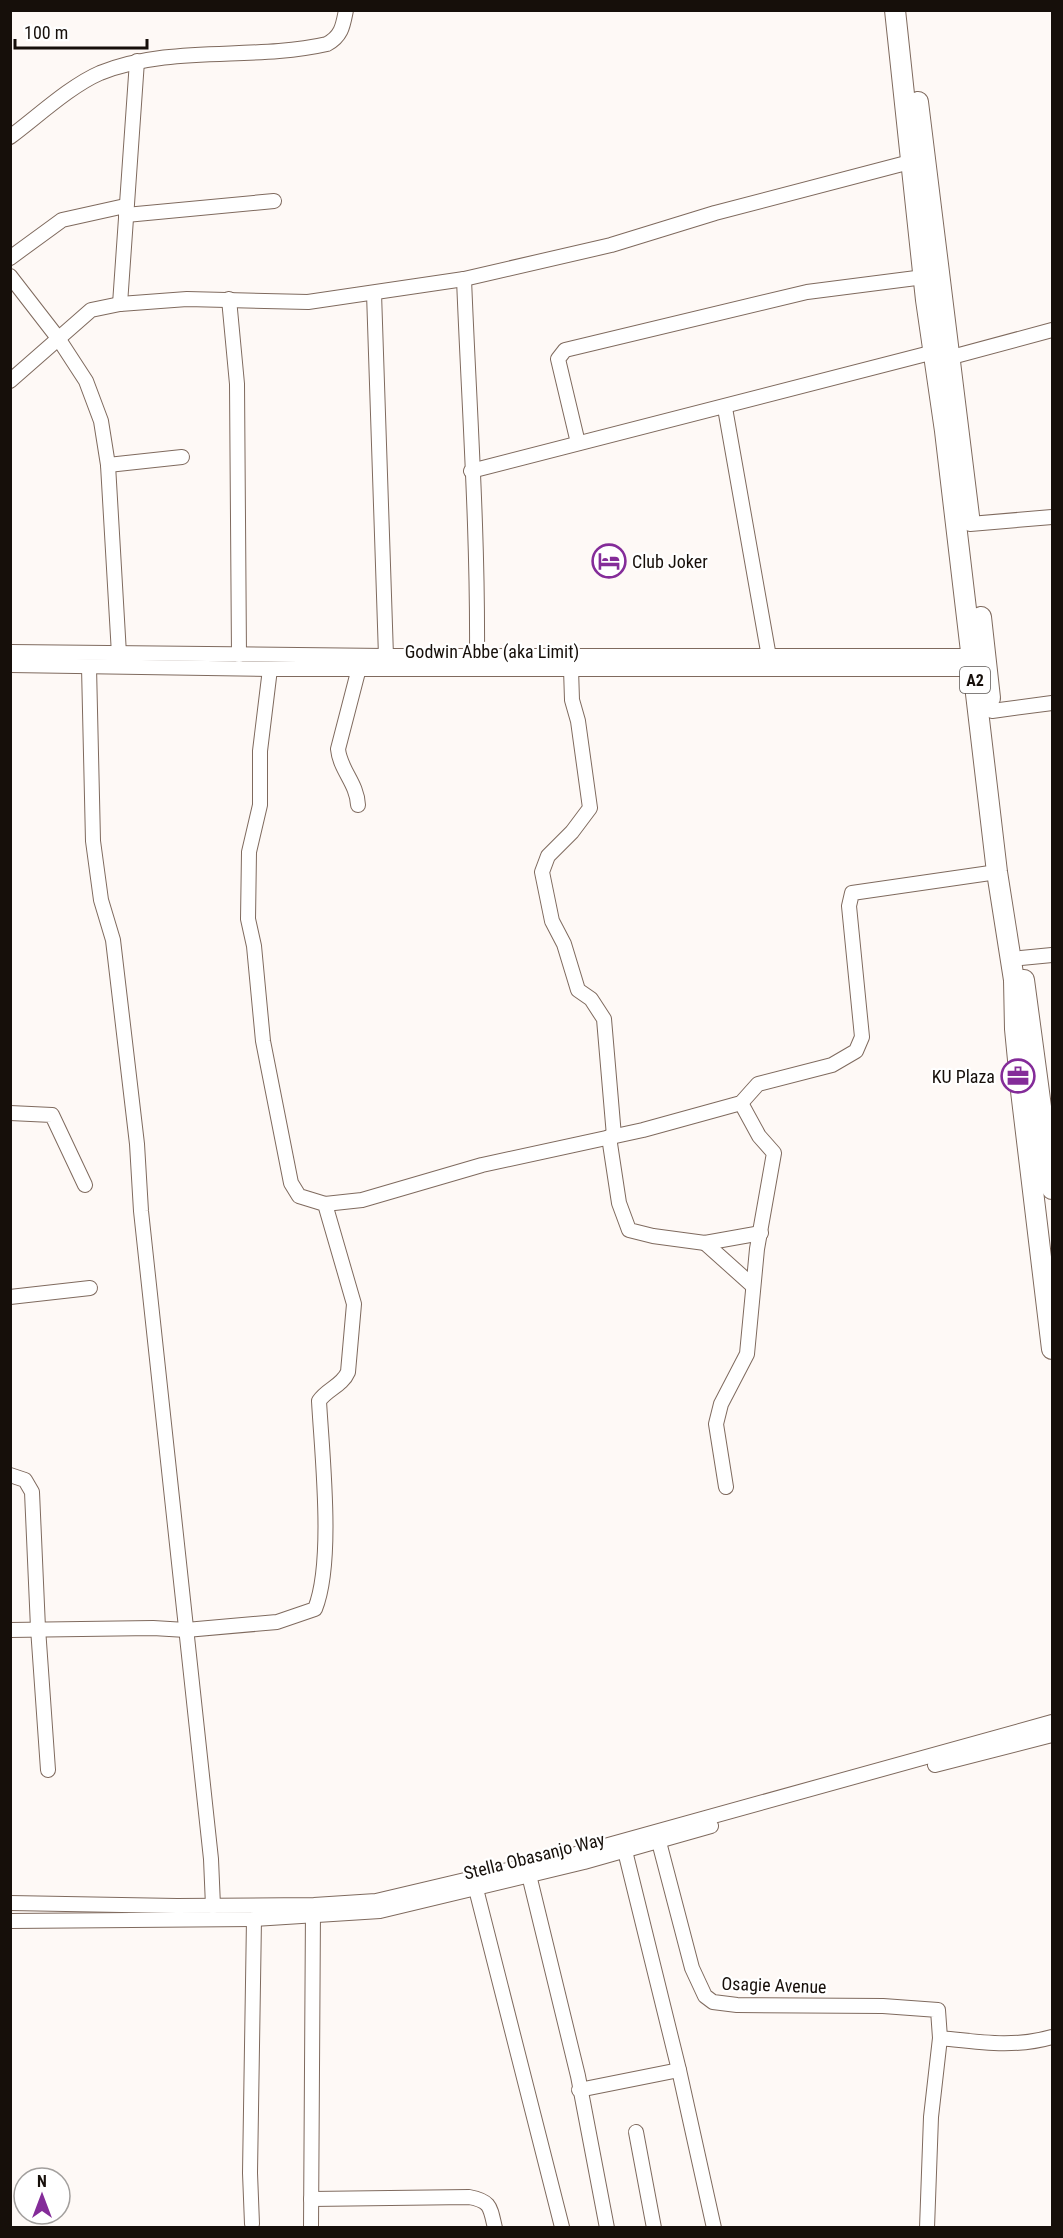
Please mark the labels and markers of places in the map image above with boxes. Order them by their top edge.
hotel icon: Club Joker [591,543,627,579]
place label: Club Joker [632,551,708,572]
office icon: KU Plaza [1000,1058,1036,1094]
place label: KU Plaza [932,1066,995,1087]

